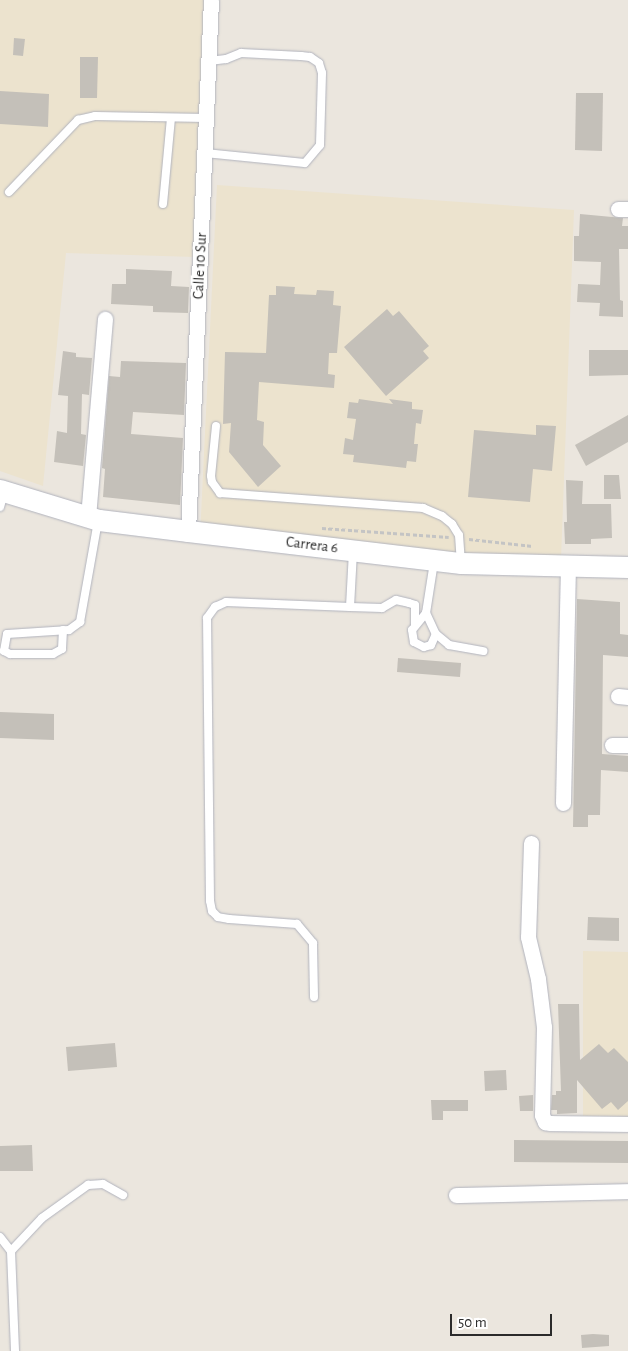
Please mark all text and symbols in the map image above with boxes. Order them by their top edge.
street label: Calle 10 Sur [189,232,211,300]
street label: Carrera 6 [285,533,339,557]
scale bar [453,1304,556,1336]
text: 50 m [458,1315,487,1330]

